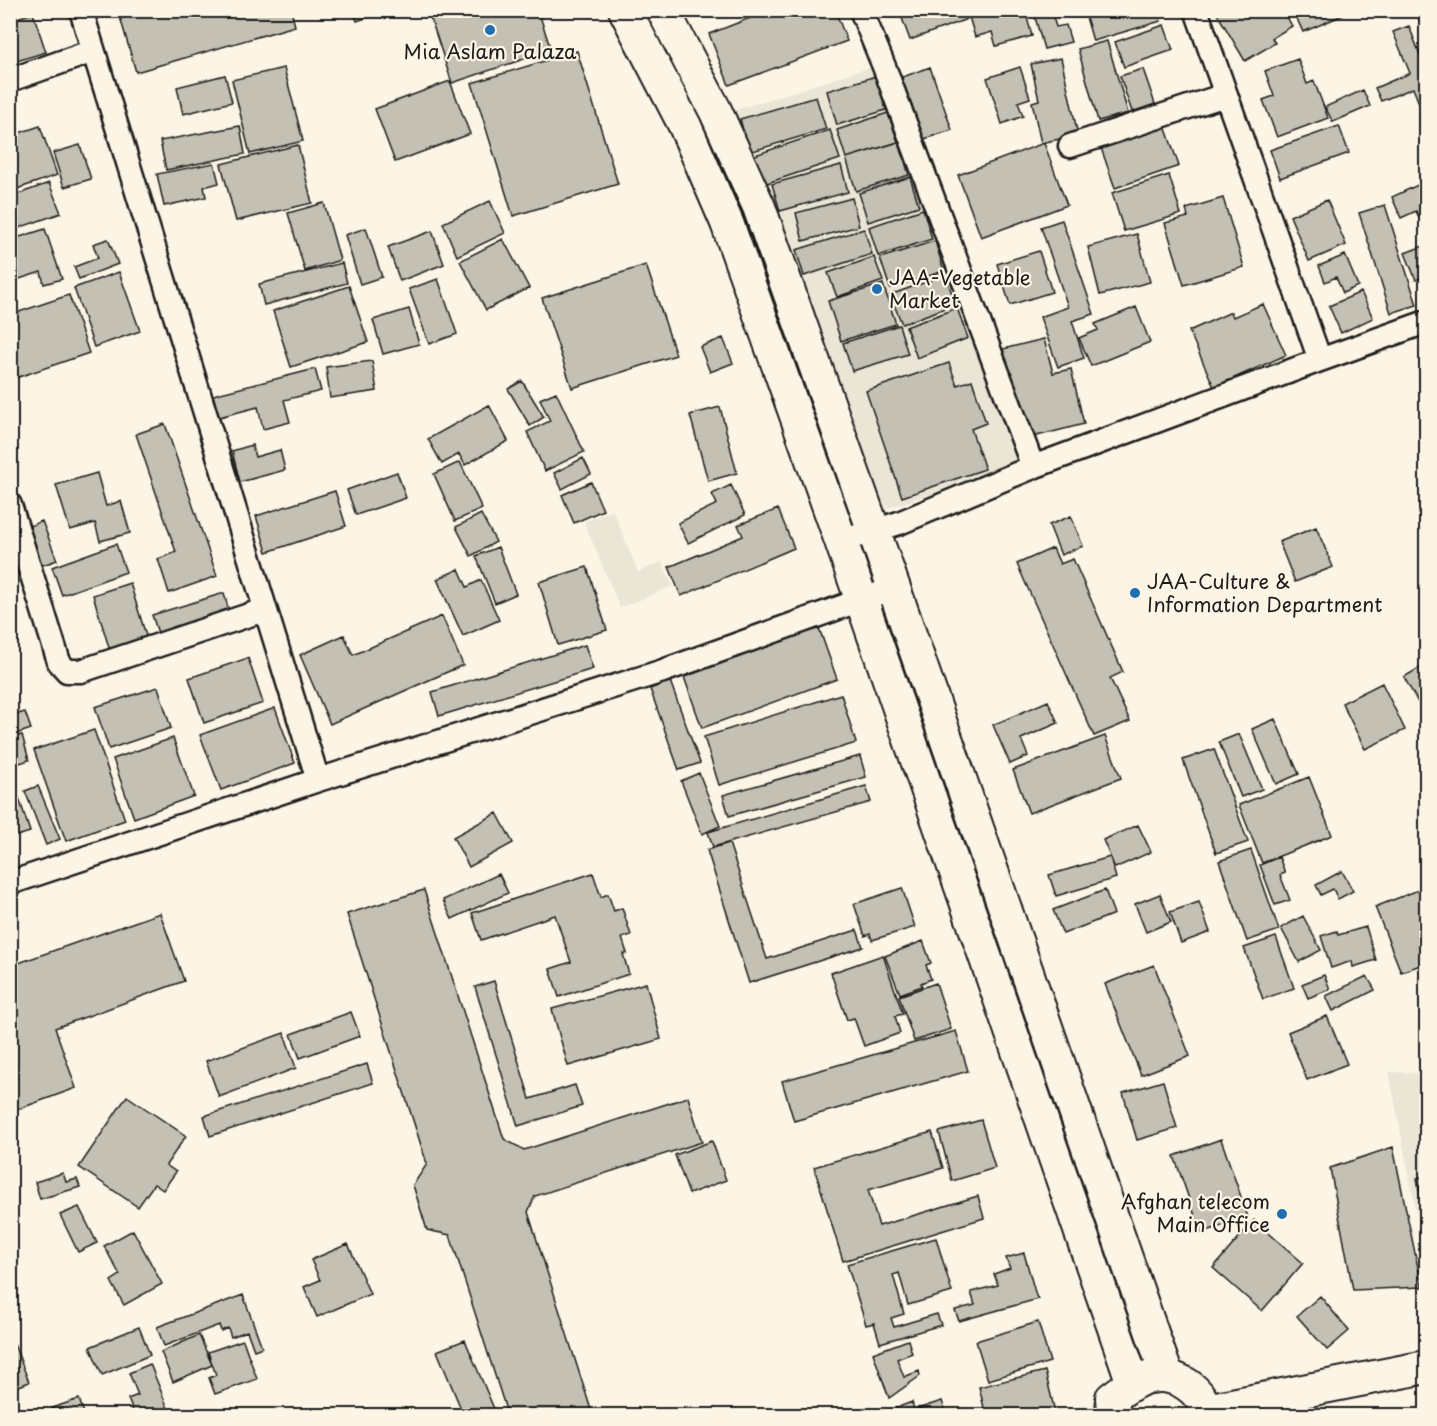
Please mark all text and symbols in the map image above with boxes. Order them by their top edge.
marker: Mia Aslam Palaza [483,23,497,37]
place label: Mia Aslam Palaza [403,36,577,66]
place label: JAA-Vegetable Market [889,262,1031,315]
marker: JAA-Vegetable Market [870,282,884,296]
place label: JAA-Culture & Information Department [1147,566,1383,619]
marker: JAA-Culture & Information Department [1128,586,1142,600]
place label: Afghan telecom Main Office [1121,1186,1270,1239]
marker: Afghan telecom Main Office [1275,1207,1289,1221]

